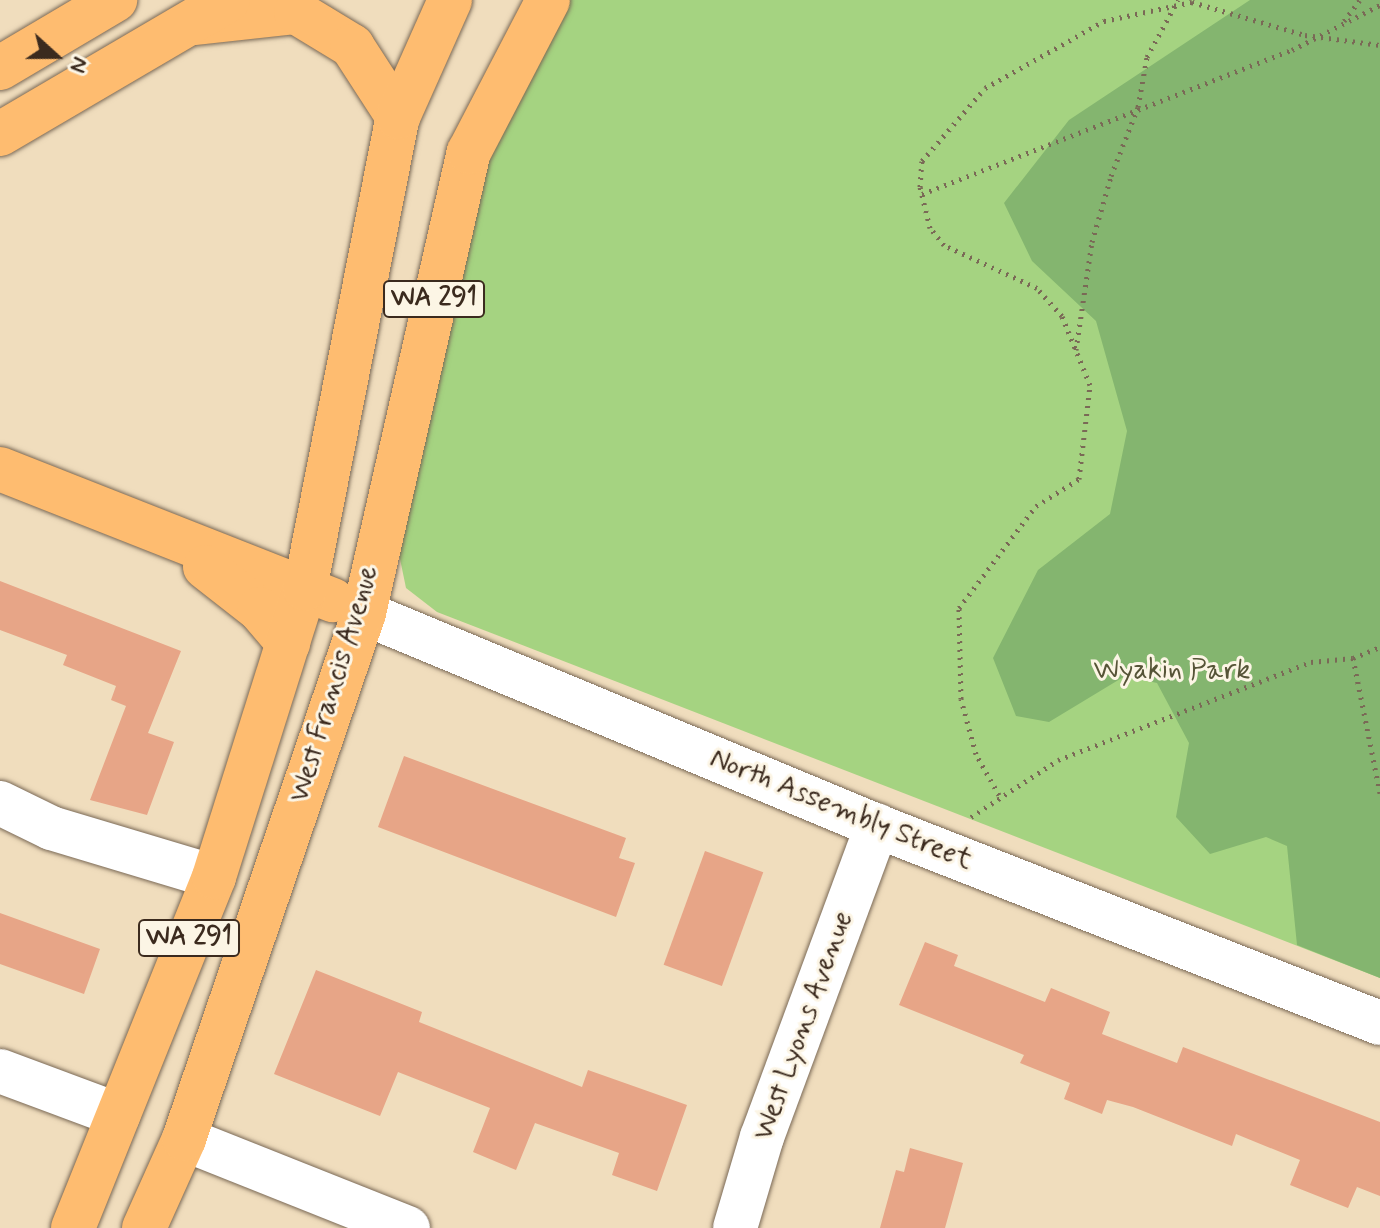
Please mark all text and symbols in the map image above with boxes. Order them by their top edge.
north arrow [16,16,96,96]
text: N [63,53,94,76]
road number: WA 291 [382,277,486,321]
street label: West Francis Avenue [282,558,388,810]
park label: Wyakin Park [1096,654,1248,688]
street label: North Assembly Street [705,742,977,878]
street label: West Lyons Avenue [748,909,860,1143]
road number: WA 291 [137,916,241,960]

